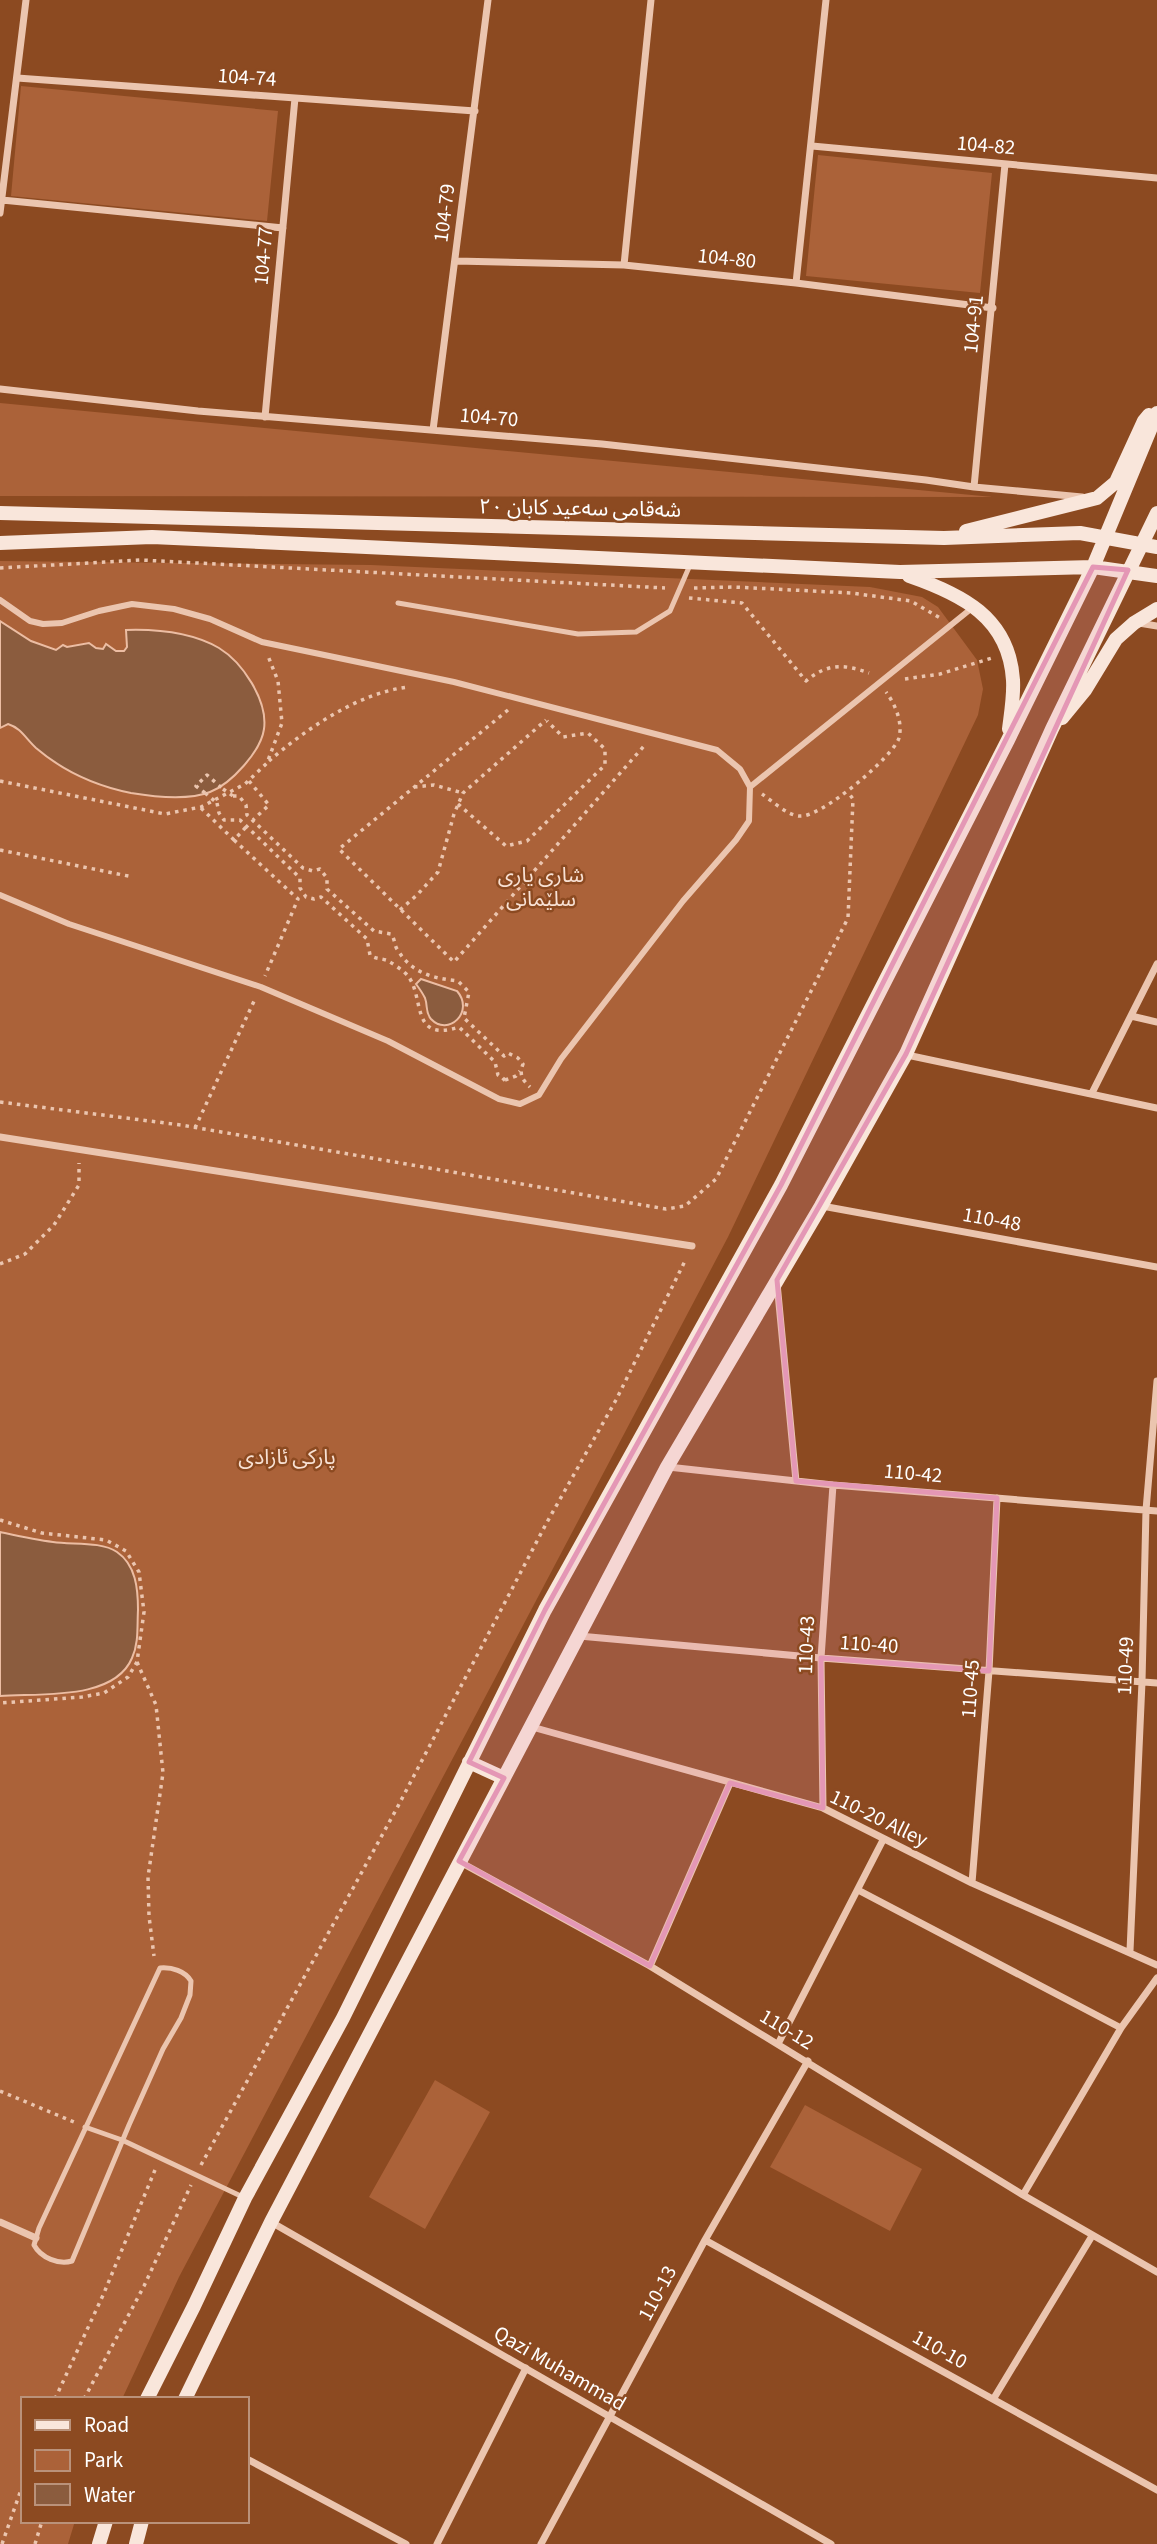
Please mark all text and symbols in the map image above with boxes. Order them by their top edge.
street label: 104-74 [217,60,277,94]
street label: 104-82 [955,127,1017,163]
street label: 104-79 [426,182,462,244]
street label: 104-77 [245,225,281,287]
street label: 104-80 [696,240,758,276]
street label: 104-91 [955,293,991,355]
street label: 104-70 [458,399,520,435]
street label: شەقامی سەعید کابان ٢٠ [479,491,681,525]
park label: شاری یاری سلێمانی [498,860,584,914]
street label: 110-48 [960,1199,1024,1239]
park label: پارکی ئازادی [238,1442,336,1472]
street label: 110-42 [882,1455,944,1491]
street label: 110-43 [790,1615,822,1675]
street label: 110-40 [839,1627,899,1661]
street label: 110-49 [1109,1636,1141,1696]
street label: 110-45 [953,1659,987,1719]
street label: 110-20 Alley [825,1781,933,1855]
street label: 110-12 [754,2001,820,2057]
street label: 110-13 [630,2260,684,2326]
street label: Qazi Muhammad [488,2318,632,2418]
street label: 110-10 [907,2322,973,2376]
legend [21,2397,248,2523]
text: Road [84,2410,129,2440]
text: Park [84,2445,124,2475]
text: Water [84,2480,136,2510]

